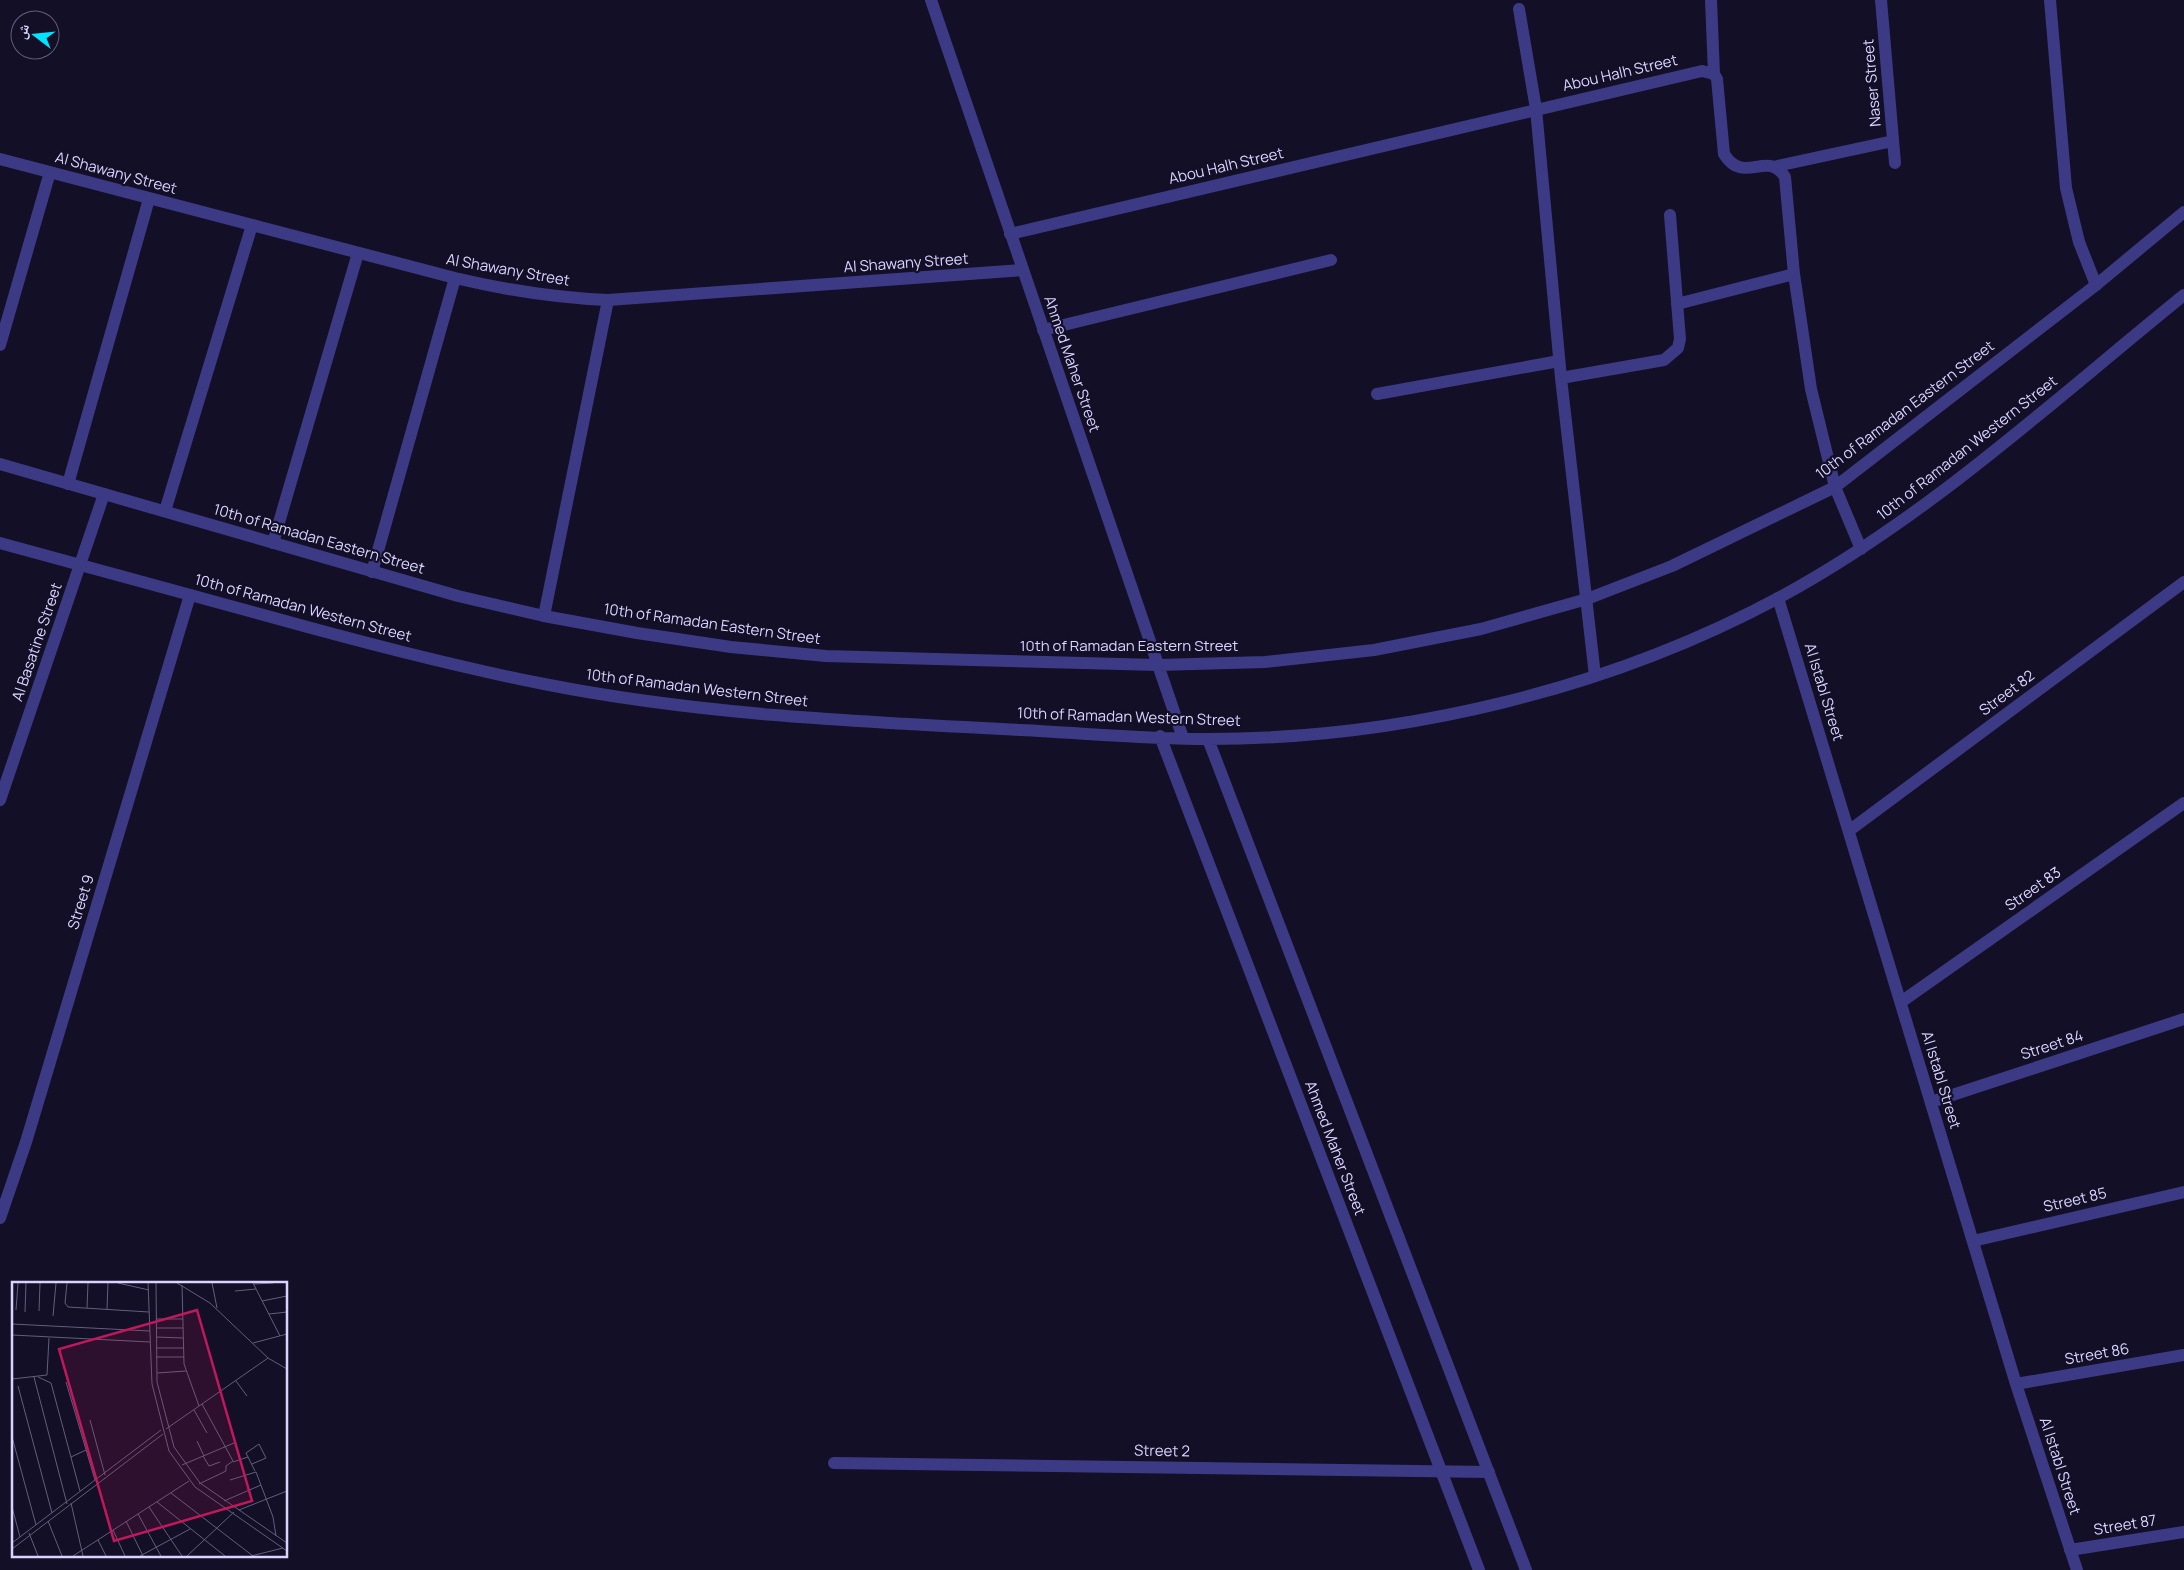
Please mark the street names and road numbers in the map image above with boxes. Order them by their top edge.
street label: Naser Street [1857,38,1886,128]
street label: Abou Halh Street [1560,49,1679,96]
street label: Abou Halh Street [1166,142,1285,189]
street label: Al Shawany Street [53,146,179,199]
street label: Al Shawany Street [445,248,572,291]
street label: Al Shawany Street [843,248,969,277]
street label: Ahmed Maher Street [1039,293,1106,435]
street label: 10th of Ramadan Eastern Street [1811,335,1998,484]
street label: 10th of Ramadan Western Street [1872,370,2061,525]
street label: 10th of Ramadan Eastern Street [211,498,427,579]
street label: 10th of Ramadan Western Street [192,568,414,647]
street label: Al Basatine Street [6,580,67,704]
street label: 10th of Ramadan Eastern Street [602,598,822,649]
street label: 10th of Ramadan Eastern Street [1020,635,1238,656]
street label: Al Istabl Street [1800,640,1849,743]
street label: 10th of Ramadan Western Street [585,663,809,712]
street label: Street 82 [1975,665,2039,720]
street label: 10th of Ramadan Western Street [1017,702,1241,731]
street label: Street 83 [2000,862,2065,916]
street label: Street 9 [62,872,99,932]
street label: Street 84 [2018,1025,2086,1064]
street label: Al Istabl Street [1917,1028,1966,1131]
street label: Ahmed Maher Street [1300,1077,1371,1218]
street label: Street 85 [2041,1182,2109,1217]
street label: Street 86 [2063,1338,2131,1369]
street label: Al Istabl Street [2035,1414,2086,1517]
street label: Street 2 [1134,1440,1190,1461]
street label: Street 87 [2092,1509,2158,1540]

